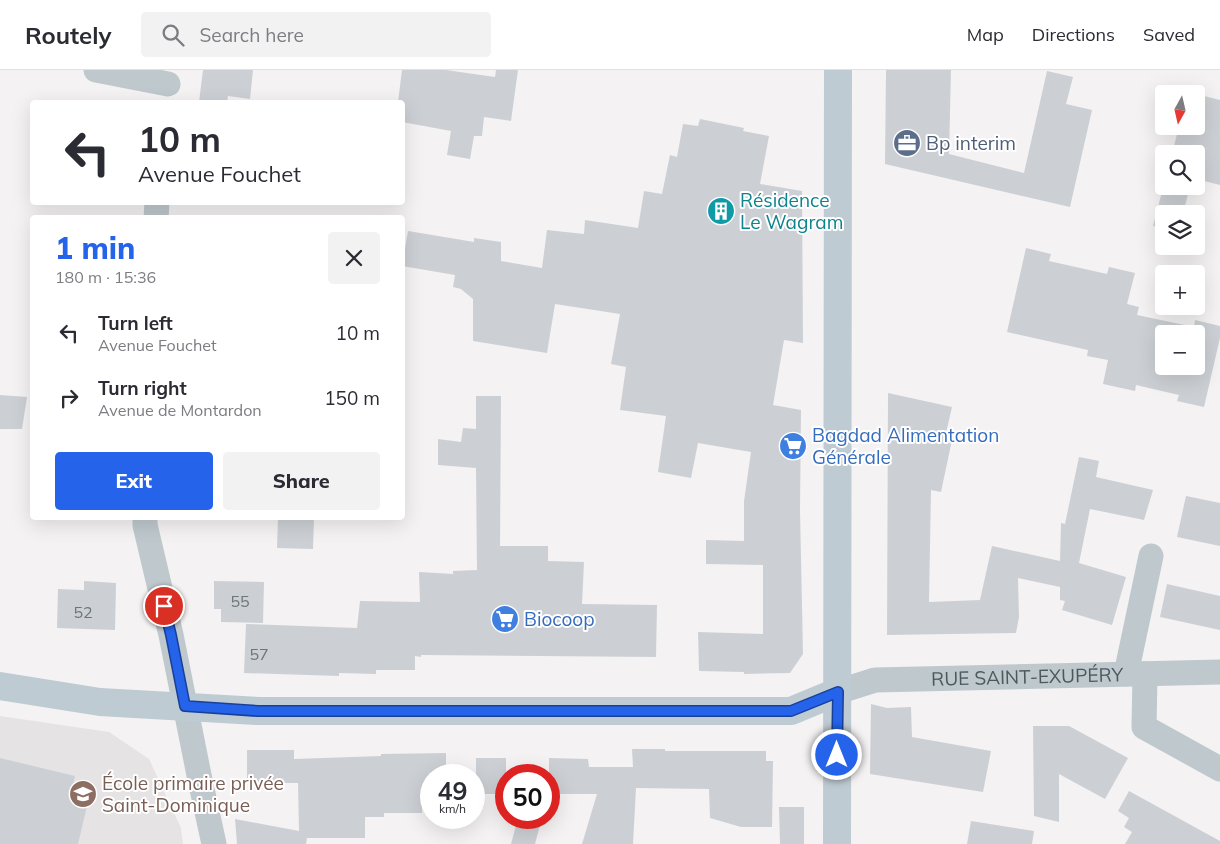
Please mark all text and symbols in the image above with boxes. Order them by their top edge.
search box [141,12,491,57]
text: Routely [25,20,111,50]
icon: search [159,21,187,49]
text: Search here [199,23,304,47]
text: Map [967,23,1004,46]
text: Directions [1032,23,1115,46]
text: Saved [1143,23,1195,46]
north arrow [1155,85,1205,135]
map controls [1155,85,1205,375]
text: 10 m [138,117,221,161]
icon: left [55,120,120,185]
office icon: Bp interim [892,128,922,158]
place label: Bp interim [926,131,1016,155]
button: search [1155,145,1205,195]
text: Avenue Fouchet [138,160,301,188]
place label: Résidence Le Wagram [740,188,843,234]
building icon: Résidence Le Wagram [706,196,736,226]
button: layers [1155,205,1205,255]
text: 1 min [55,229,135,267]
button: close [328,232,380,284]
button: + [1155,265,1205,315]
text: 180 m · 15:36 [55,267,156,287]
text: Turn left [98,311,173,335]
icon: left [55,319,83,347]
text: 10 m [336,321,380,345]
button: − [1155,325,1205,375]
text: Avenue Fouchet [98,335,217,355]
text: Turn right [98,376,187,400]
icon: right [55,384,83,412]
text: 150 m [324,386,380,410]
text: Avenue de Montardon [98,400,262,420]
place label: Bagdad Alimentation Générale [812,423,999,469]
supermarket icon: Bagdad Alimentation Générale [778,431,808,461]
button: Exit [55,452,213,510]
button: Share [223,452,380,510]
pin [143,585,185,627]
house number: 55 [230,591,250,611]
icon: arrive [150,592,178,620]
house number: 52 [73,602,93,622]
supermarket icon: Biocoop [490,604,520,634]
place label: Biocoop [524,607,595,631]
house number: 57 [249,644,269,664]
street label: RUE SAINT-EXUPÉRY [931,662,1124,691]
position arrow [810,728,862,780]
speed limit sign: 50 [495,764,560,829]
place label: École primaire privée Saint-Dominique [102,771,284,817]
text: 49 [437,775,468,806]
school or university icon: École primaire privée Saint-Dominique [68,779,98,809]
text: km/h [439,801,466,816]

